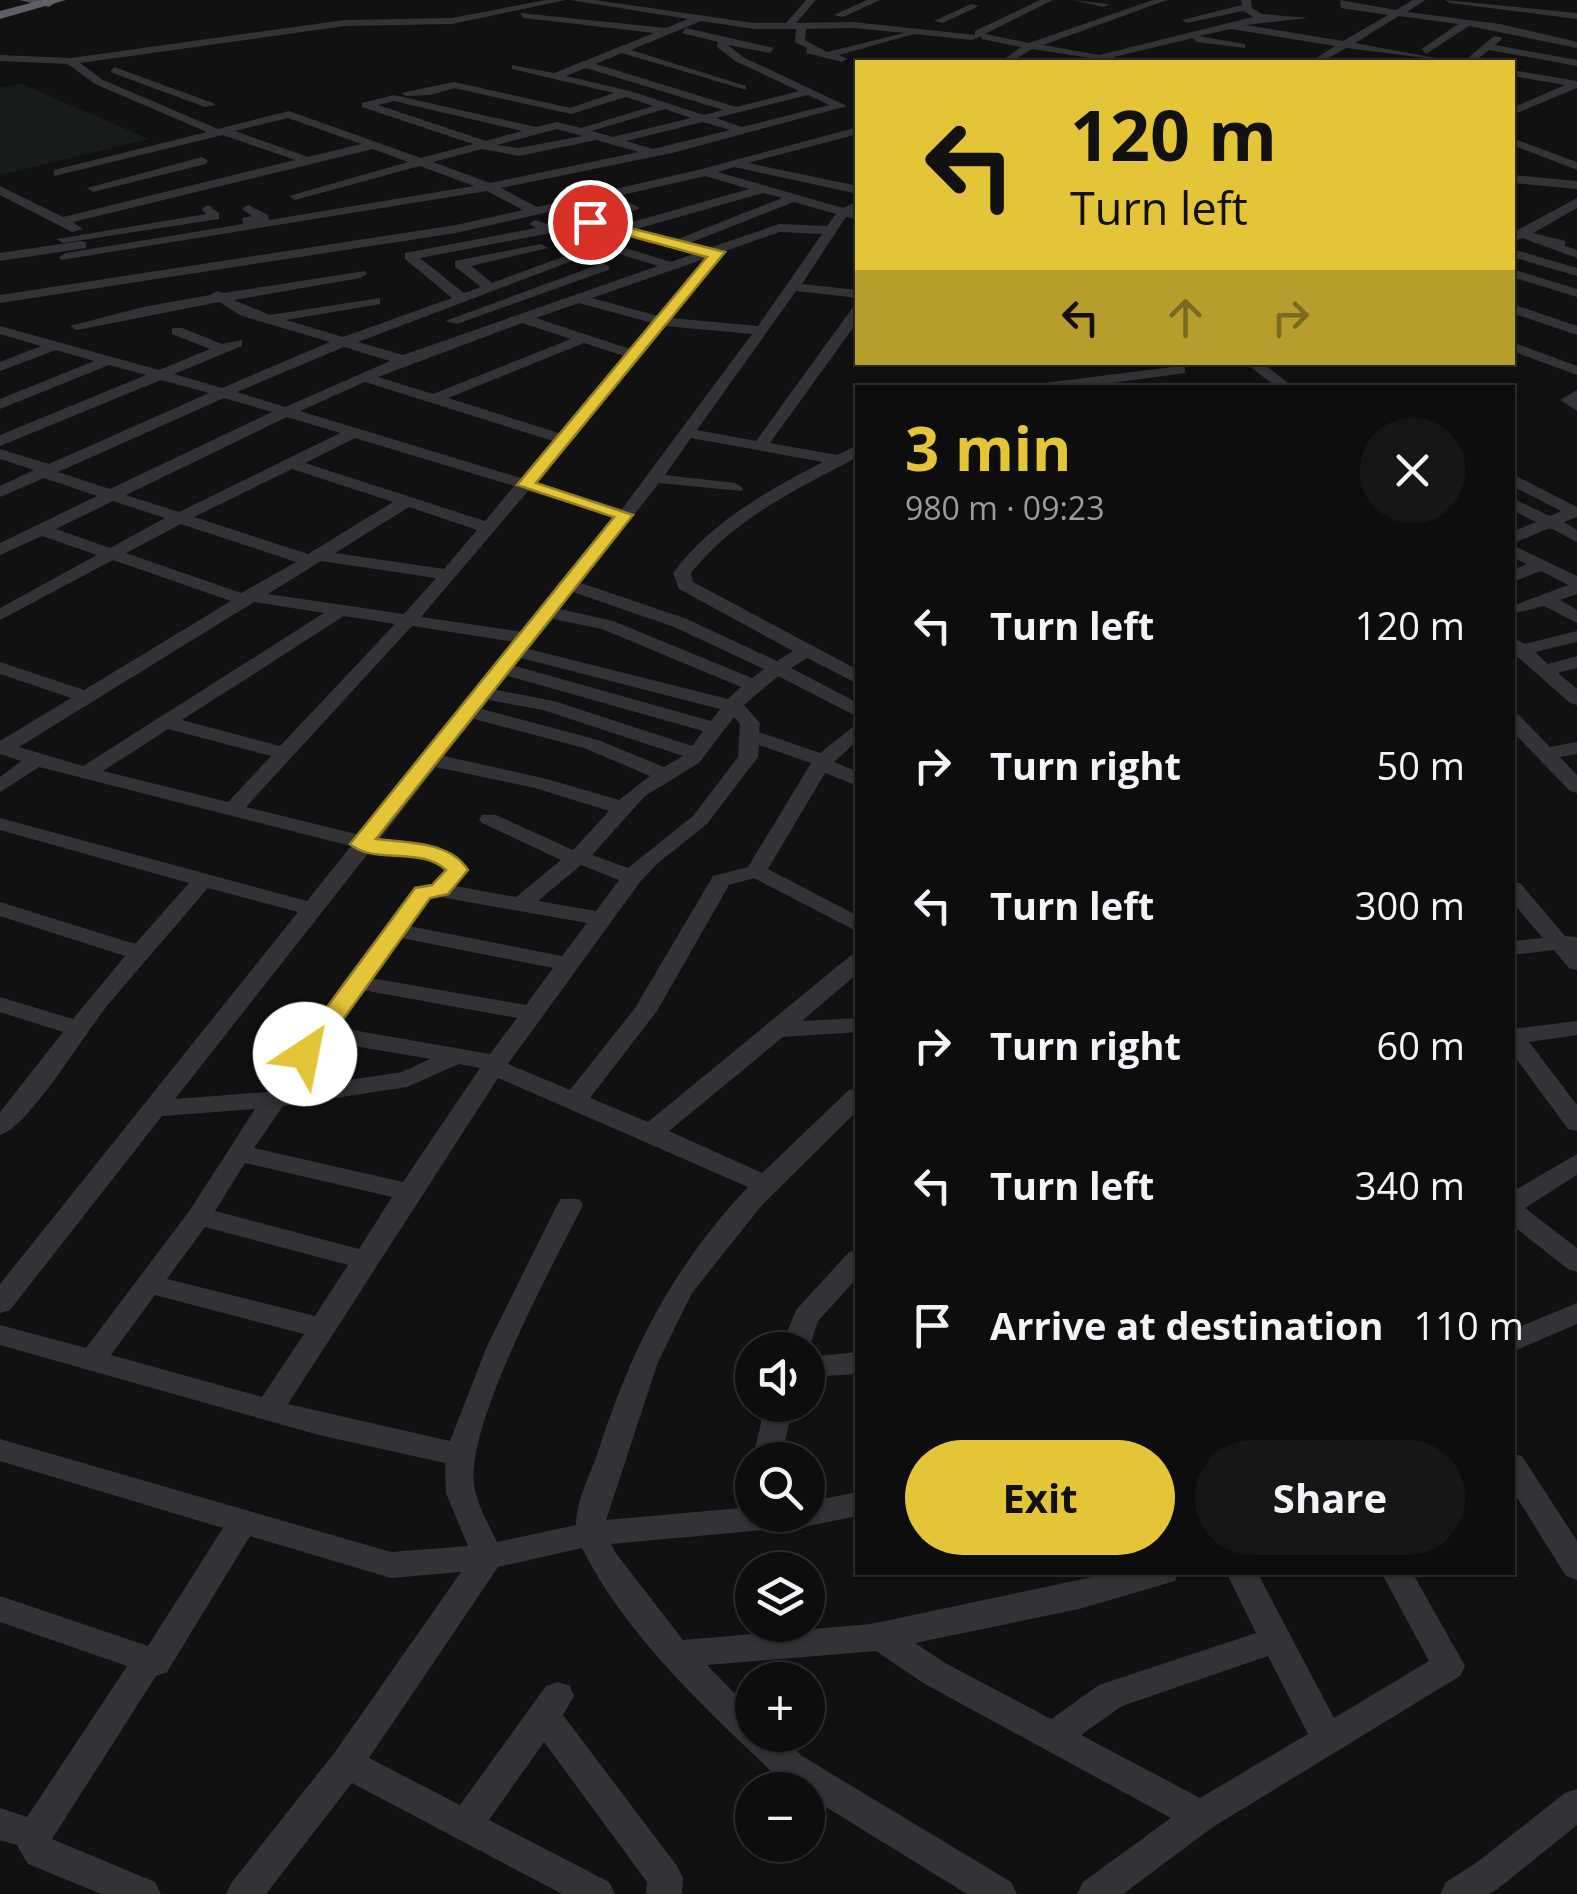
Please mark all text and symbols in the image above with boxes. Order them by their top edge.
text: 120 m [1070,86,1277,182]
icon: left [905,100,1035,230]
text: Turn left [1070,177,1248,238]
pin [548,180,633,265]
icon: arrive [563,195,618,250]
icon: left [1053,290,1108,345]
icon: ahead [1158,290,1213,345]
icon: right [1263,290,1318,345]
text: 3 min [905,407,1072,489]
button: close [1360,418,1465,523]
text: 980 m · 09:23 [905,486,1104,529]
icon: left [905,598,960,653]
text: Turn left [990,599,1154,651]
text: 120 m [1355,599,1465,651]
icon: right [905,738,960,793]
text: Turn right [990,739,1181,791]
text: 50 m [1376,739,1465,791]
icon: left [905,878,960,933]
text: Turn left [990,879,1154,931]
text: 300 m [1355,879,1465,931]
position arrow [253,1002,357,1106]
icon: right [905,1018,960,1073]
text: Turn right [990,1019,1181,1071]
text: 60 m [1376,1019,1465,1071]
icon: left [905,1158,960,1213]
text: Turn left [990,1159,1154,1211]
text: 340 m [1355,1159,1465,1211]
icon: arrive [905,1298,960,1353]
text: Arrive at destination [990,1299,1384,1351]
text: 110 m [1414,1299,1524,1351]
map controls [735,1332,825,1862]
button: sound [735,1332,825,1422]
button: Exit [905,1440,1175,1555]
button: Share [1195,1440,1465,1555]
button: search [735,1442,825,1532]
button: layers [735,1552,825,1642]
button: + [735,1662,825,1752]
button: − [735,1772,825,1862]

